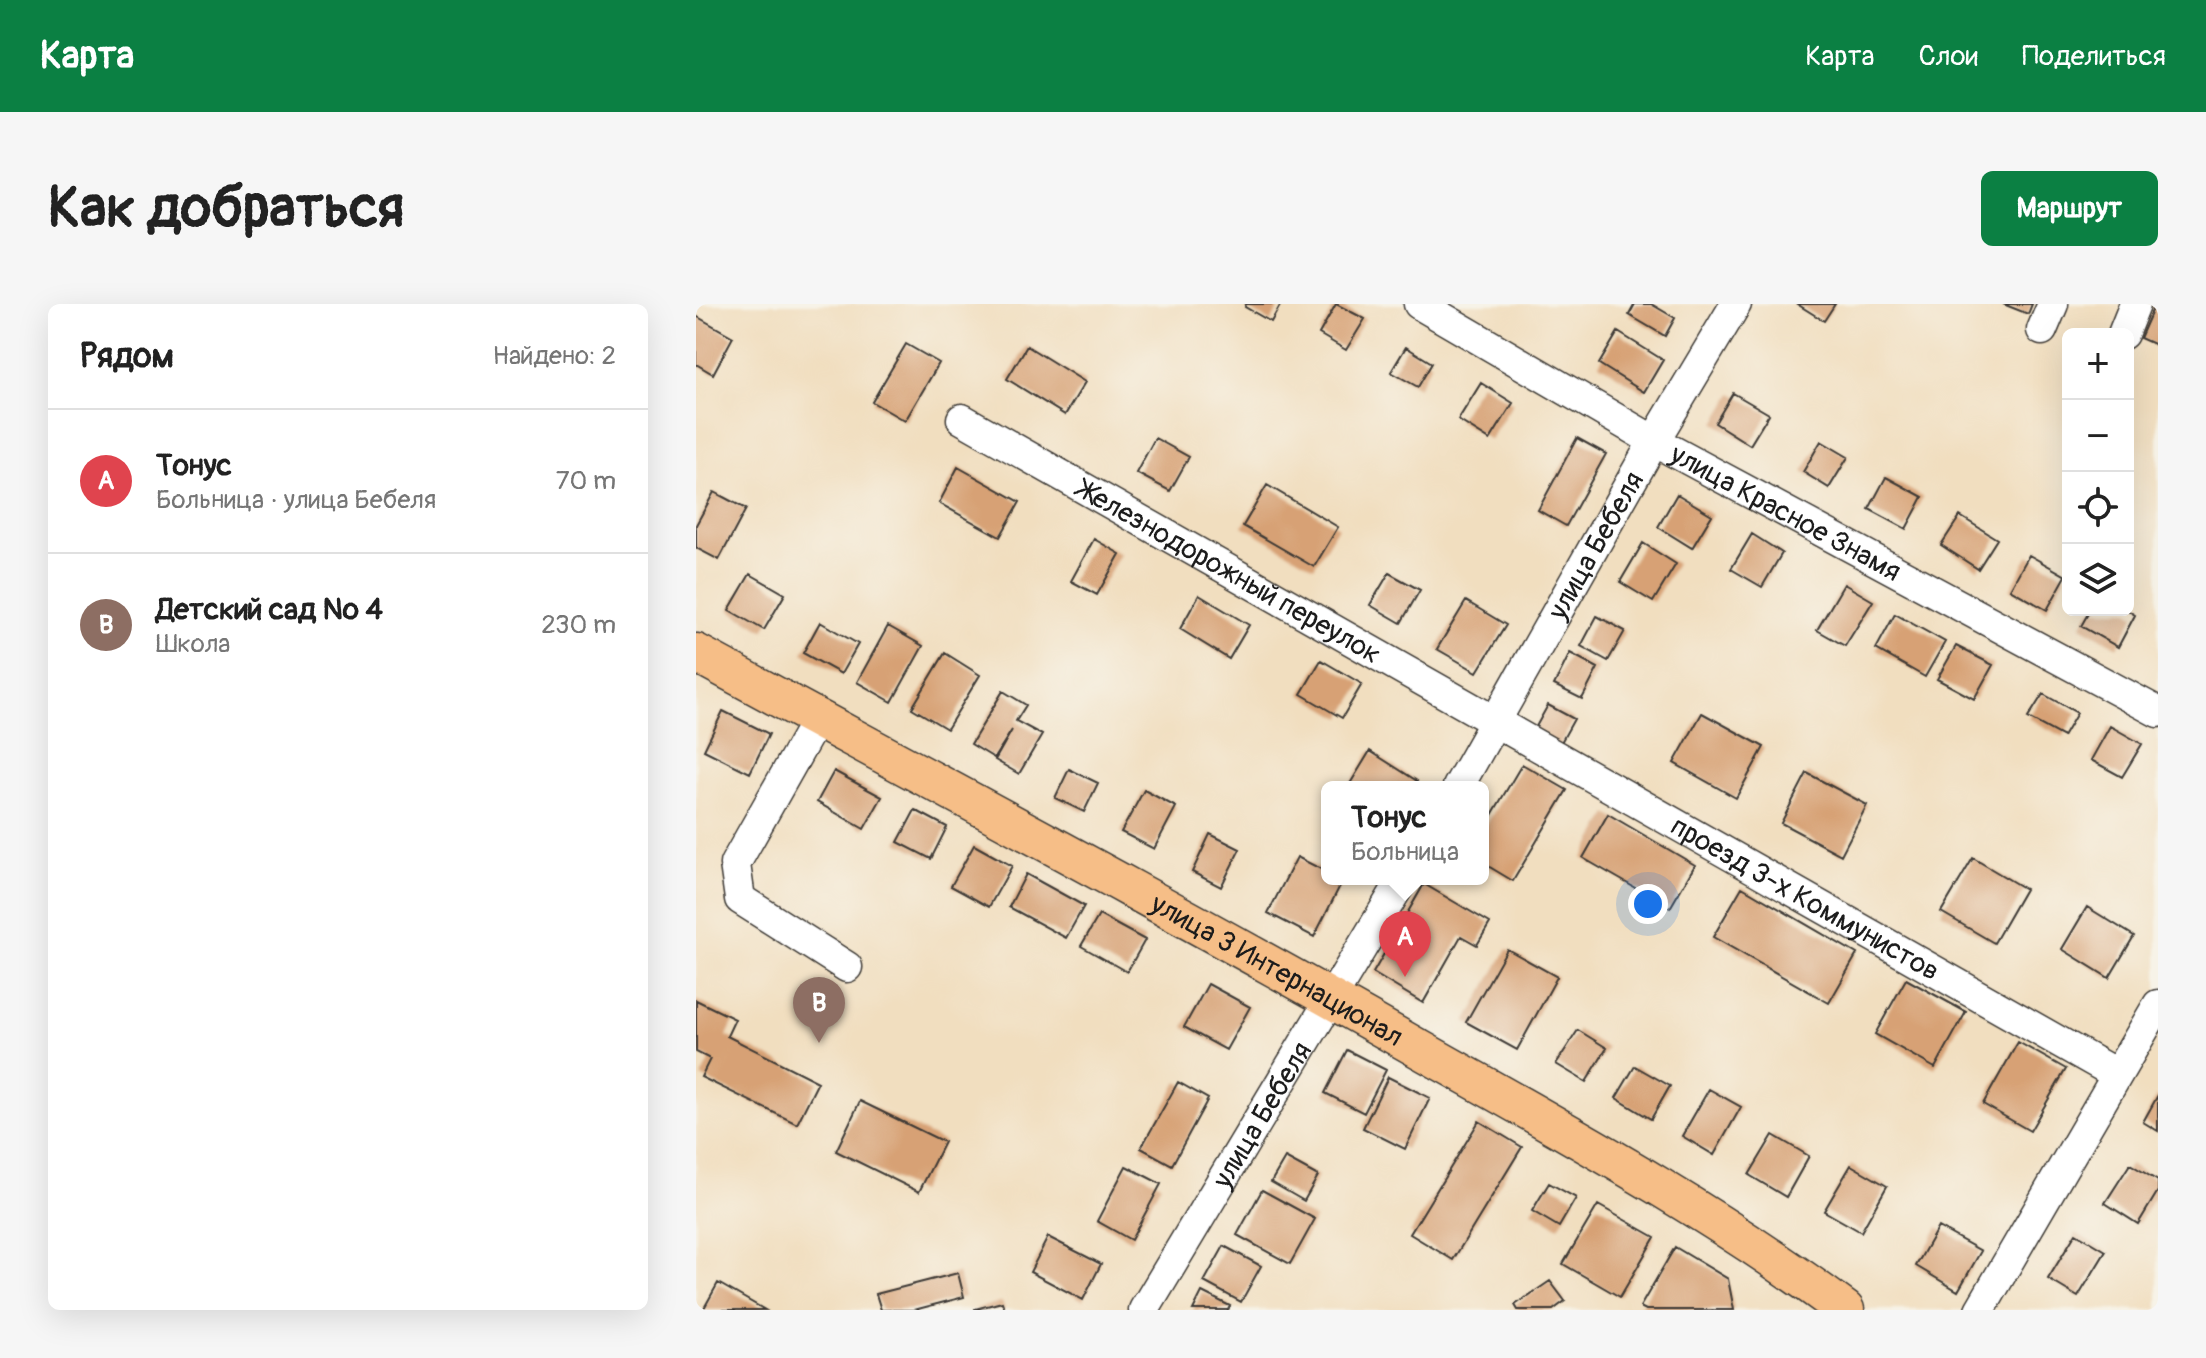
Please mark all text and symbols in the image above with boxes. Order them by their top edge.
text: Карта [40,32,134,80]
text: Карта [1805,39,1875,74]
text: Слои [1919,39,1978,74]
text: Поделиться [2022,39,2166,74]
button: Маршрут [1981,171,2158,246]
text: Как добраться [48,174,404,243]
map controls [2062,328,2134,616]
button: + [2062,328,2134,400]
text: Рядом [80,335,174,378]
text: Найдено: 2 [492,340,616,372]
button: − [2062,400,2134,472]
street label: улица Красное Знамя [1663,437,1907,590]
text: Тонус [156,447,232,484]
text: A [98,465,114,497]
text: 70 m [556,465,616,497]
street label: улица Бебеля [1540,466,1652,627]
street label: Железнодорожный переулок [1068,471,1387,672]
button: locate [2062,472,2134,544]
text: Больница · улица Бебеля [156,484,436,516]
button: layers [2062,544,2134,616]
text: Детский сад № 4 [156,591,383,628]
text: B [99,609,113,641]
text: 230 m [541,609,616,641]
text: Школа [156,628,230,660]
popup [1321,781,1489,885]
text: Тонус [1351,799,1427,836]
street label: проезд 3-х Коммунистов [1664,809,1945,989]
text: Больница [1351,836,1459,868]
your location [1628,884,1668,924]
street label: улица 3 Интернационал [1144,886,1409,1055]
pin: A [1379,911,1431,977]
pin: B [793,977,845,1043]
street label: улица Бебеля [1205,1036,1320,1196]

